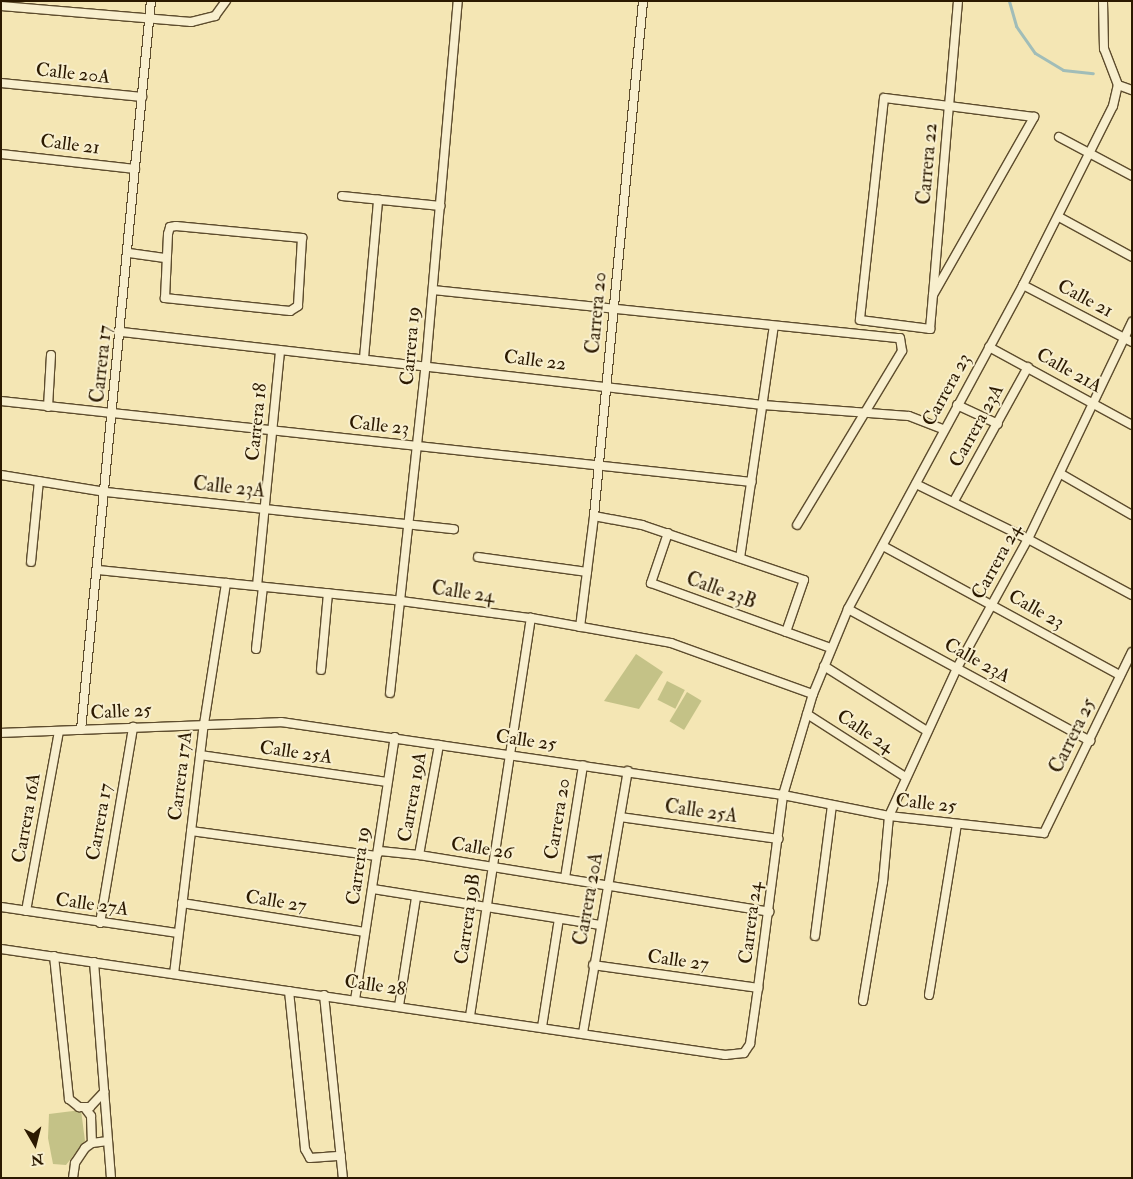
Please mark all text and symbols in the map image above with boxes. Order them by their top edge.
street label: Calle 20A [35,59,111,89]
street label: Carrera 22 [913,122,943,206]
street label: Calle 21 [39,130,101,160]
street label: Carrera 20 [582,271,612,355]
street label: Calle 21 [1053,275,1117,323]
street label: Carrera 19 [396,306,426,386]
street label: Carrera 17 [87,324,117,404]
street label: Calle 21A [1032,344,1106,398]
street label: Calle 22 [503,346,567,376]
street label: Carrera 23 [918,350,976,430]
street label: Carrera 23A [945,380,1009,472]
street label: Carrera 18 [242,382,272,462]
street label: Calle 23 [348,412,410,440]
street label: Calle 23A [192,473,266,503]
street label: Carrera 24 [967,520,1027,604]
street label: Calle 23B [683,568,759,614]
street label: Calle 24 [430,577,496,609]
street label: Calle 23 [1004,585,1068,635]
street label: Calle 23A [940,634,1014,688]
street label: Carrera 25 [1045,695,1101,777]
street label: Calle 25 [90,699,152,725]
street label: Calle 24 [832,705,898,759]
street label: Calle 25 [494,725,558,757]
street label: Carrera 17A [164,730,198,822]
street label: Calle 25A [258,737,334,769]
street label: Carrera 19A [394,750,432,844]
street label: Carrera 16A [8,771,46,865]
street label: Carrera 20 [540,777,576,861]
street label: Carrera 17 [82,782,118,862]
street label: Calle 25 [894,789,958,819]
street label: Calle 25A [663,796,739,828]
street label: Carrera 19 [342,825,376,907]
street label: Calle 26 [449,833,515,865]
street label: Carrera 20A [570,851,608,947]
street label: Carrera 19B [450,872,486,966]
street label: Carrera 24 [735,881,767,965]
street label: Calle 27 [244,886,308,918]
street label: Calle 27A [54,889,130,921]
street label: Calle 27 [646,945,710,977]
street label: Calle 28 [343,970,407,1002]
north arrow [10,1119,60,1169]
text: N [30,1150,45,1169]

